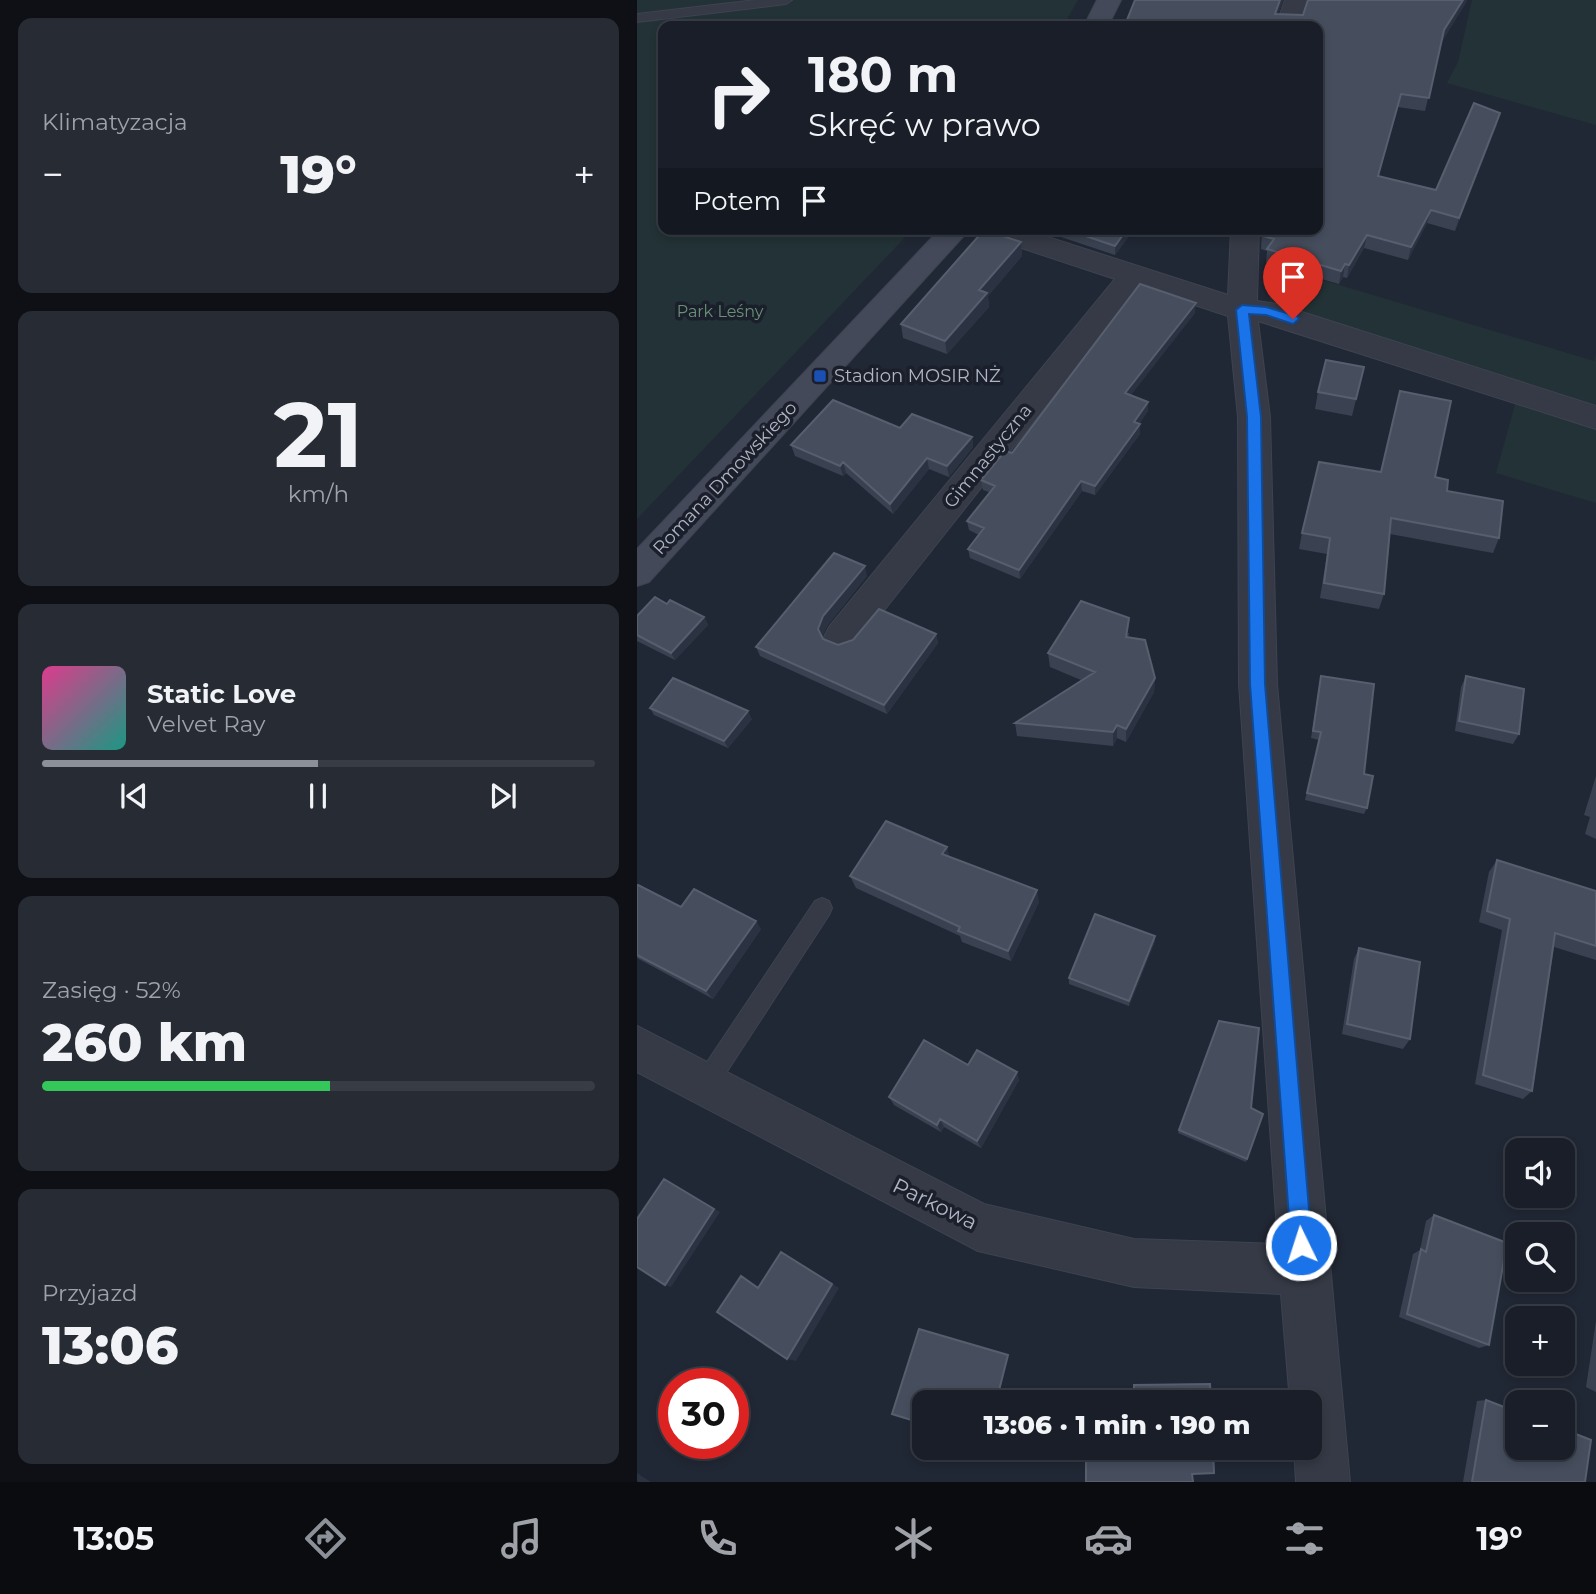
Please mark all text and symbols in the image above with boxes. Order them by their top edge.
text: 180 m [808,45,958,104]
icon: right [693,49,784,140]
text: Skręć w prawo [808,105,1041,144]
text: Klimatyzacja [42,108,188,136]
text: 19° [280,143,357,206]
text: − [42,151,64,198]
text: + [573,151,595,198]
icon: arrive [795,182,833,220]
text: Potem [693,185,781,217]
pin [1263,247,1323,319]
icon: arrive [1274,258,1312,296]
park label: Park Leśny [677,302,764,321]
place label: Stadion MOSIR NŻ [834,365,1001,387]
marker: Stadion MOSIR NŻ [812,368,828,384]
text: 21 [274,379,363,490]
street label: Romana Dmowskiego [648,397,802,559]
street label: Gimnastyczna [939,400,1037,512]
text: km/h [288,480,349,508]
text: Static Love [147,678,296,710]
text: Velvet Ray [147,710,265,738]
icon: previous [115,777,153,815]
icon: pause [299,777,337,815]
icon: next [484,777,522,815]
text: Zasięg · 52% [42,976,181,1004]
text: 260 km [42,1011,247,1074]
map controls [1505,1138,1575,1460]
button: sound [1505,1138,1575,1208]
street label: Parkowa [889,1172,982,1235]
position arrow [1264,1208,1338,1282]
button: search [1505,1222,1575,1292]
text: Przyjazd [42,1279,138,1307]
button: + [1505,1306,1575,1376]
text: 13:06 [42,1314,179,1377]
speed limit sign: 30 [658,1368,749,1459]
button: − [1505,1390,1575,1460]
text: 13:06 · 1 min · 190 m [984,1409,1250,1441]
icon: directions [301,1514,350,1563]
icon: music [497,1514,546,1563]
icon: phone [693,1514,742,1563]
icon: climate [889,1514,938,1563]
icon: car [1084,1514,1133,1563]
icon: filters [1280,1514,1329,1563]
text: 13:05 [73,1519,154,1558]
text: 19° [1476,1519,1523,1558]

